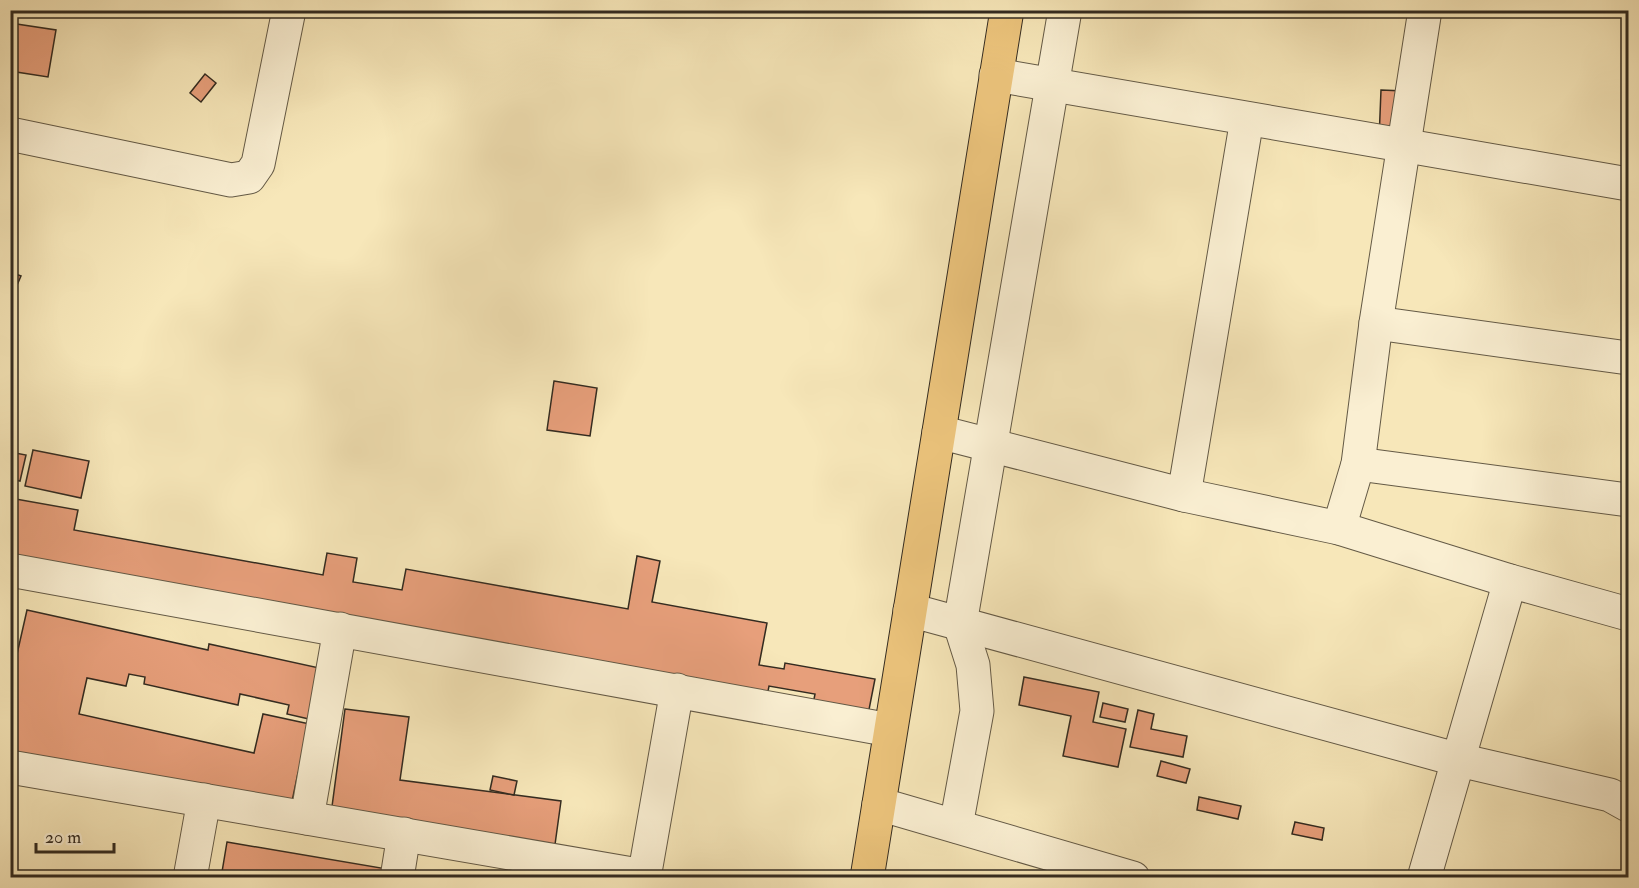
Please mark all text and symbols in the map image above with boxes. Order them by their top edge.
scale bar [36,816,114,854]
text: 20 m [45,826,81,849]

